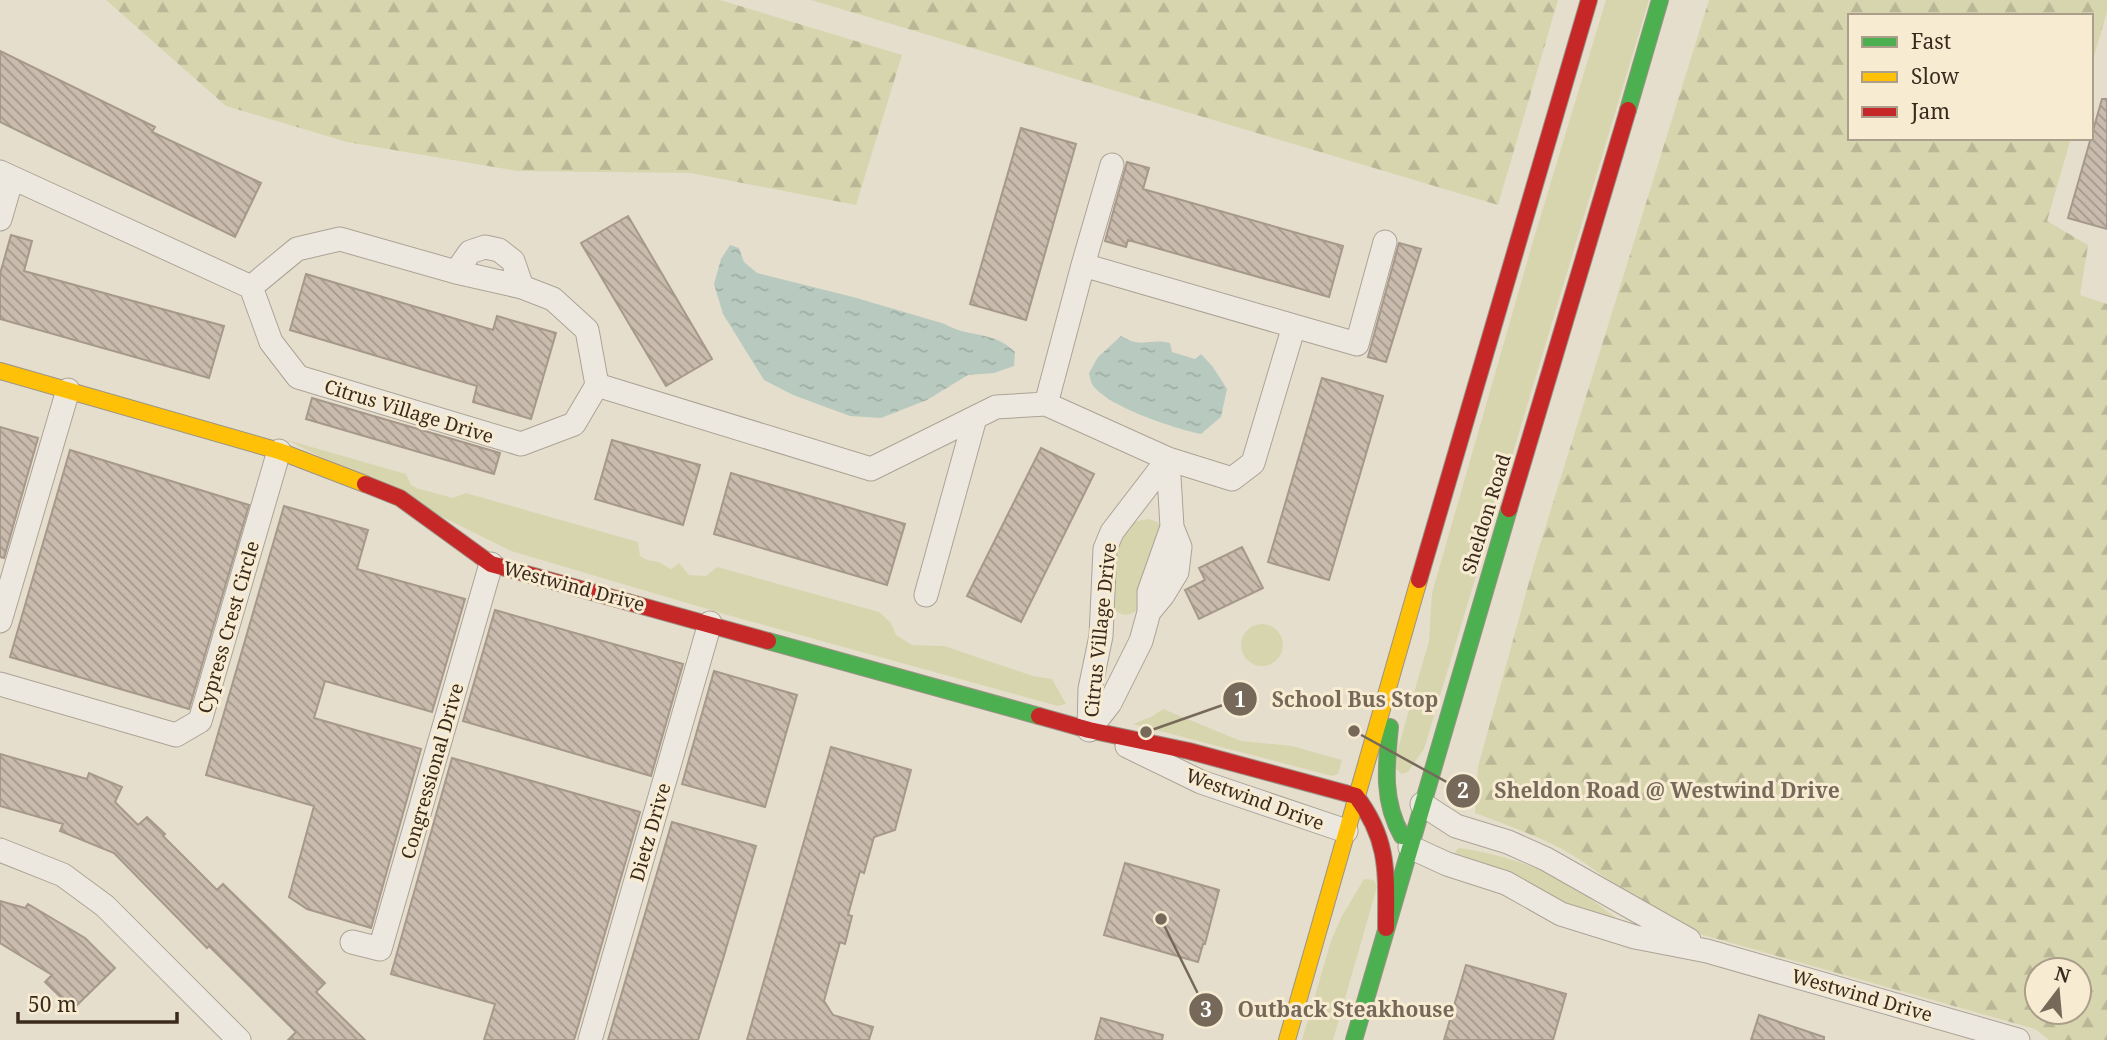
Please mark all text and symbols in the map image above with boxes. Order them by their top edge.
legend [1848,14,2093,140]
text: Fast [1911,27,1951,55]
text: Slow [1911,62,1960,90]
text: Jam [1910,97,1950,125]
street label: Citrus Village Drive [321,373,497,449]
street label: Sheldon Road [1455,451,1517,577]
street label: Cypress Crest Circle [191,538,265,716]
street label: Citrus Village Drive [1078,541,1122,719]
street label: Westwind Drive [500,555,648,617]
callout: School Bus Stop [1223,678,1453,720]
street label: Congressional Drive [394,680,470,862]
text: 1 [1234,685,1246,713]
text: School Bus Stop [1272,685,1438,713]
street label: Westwind Drive [1182,762,1328,836]
callout: Sheldon Road @ Westwind Drive [1445,770,1854,812]
text: 2 [1457,776,1469,804]
text: Sheldon Road @ Westwind Drive [1494,776,1840,804]
street label: Dietz Drive [624,780,676,884]
north arrow [2023,956,2093,1026]
text: N [2052,960,2073,989]
street label: Westwind Drive [1788,962,1936,1028]
scale bar [18,981,177,1025]
callout: Outback Steakhouse [1189,989,1469,1031]
text: 50 m [28,990,77,1018]
text: 3 [1200,995,1212,1023]
text: Outback Steakhouse [1238,995,1454,1023]

